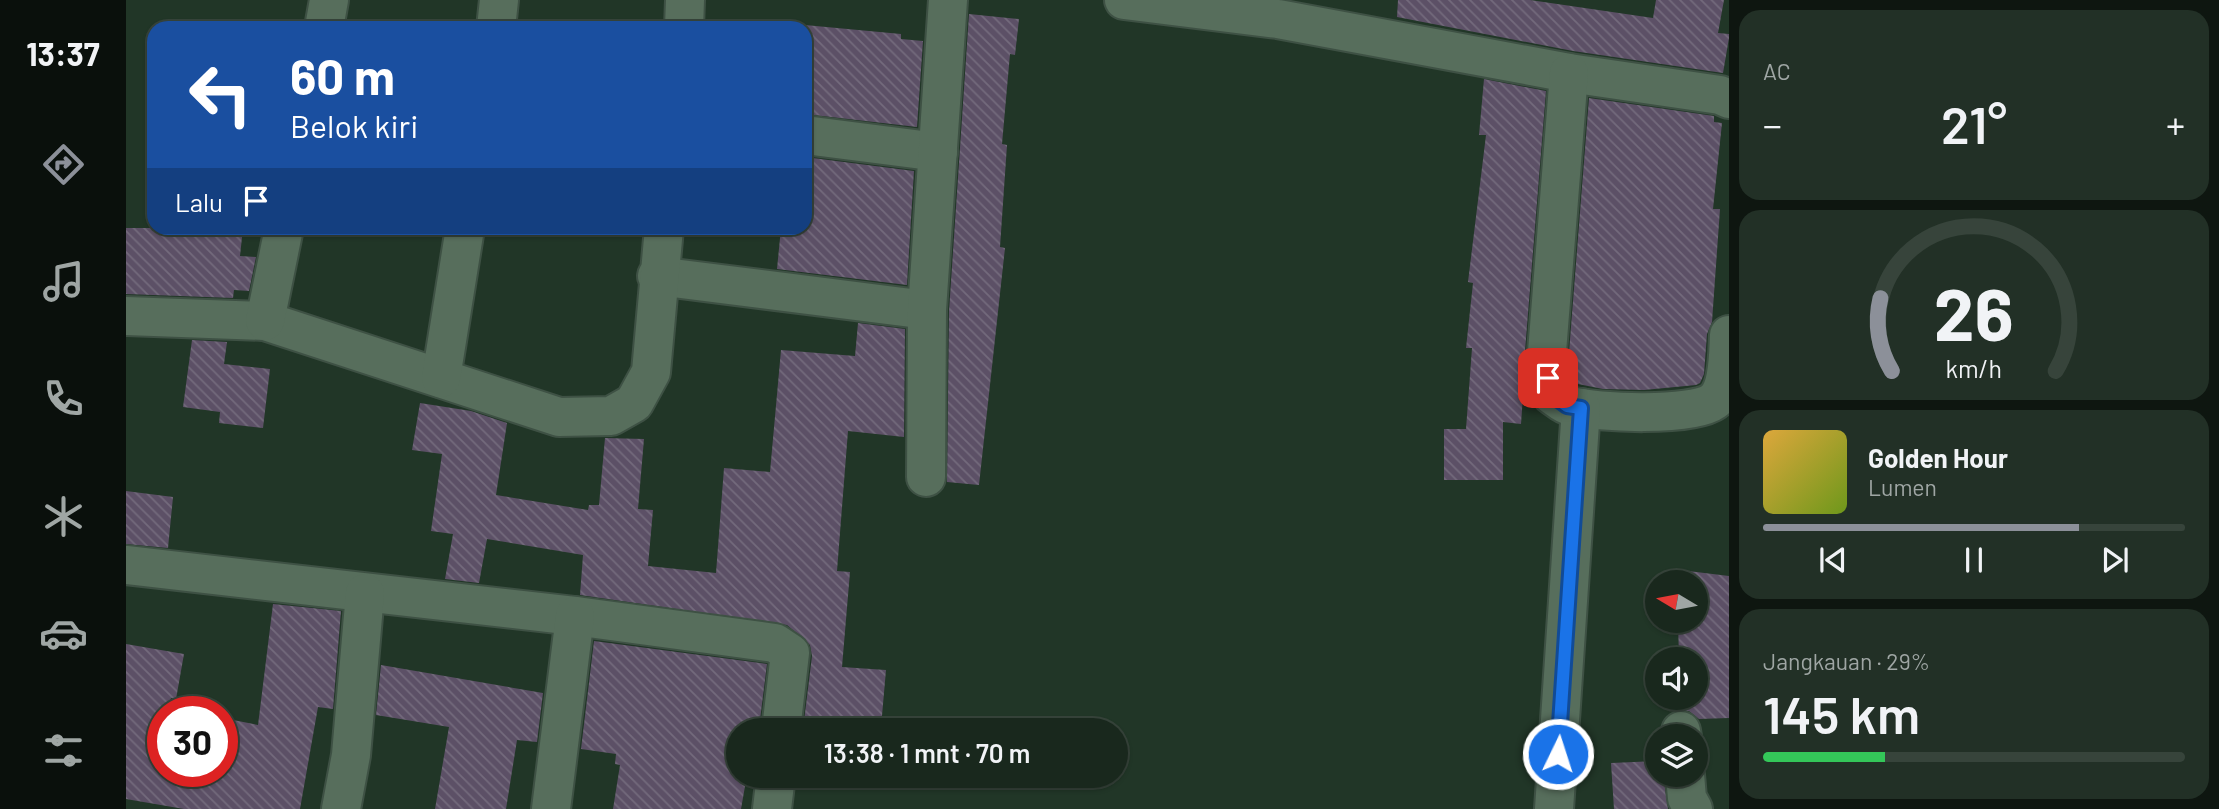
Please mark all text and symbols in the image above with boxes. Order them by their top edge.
text: 13:37 [26,34,100,72]
text: 60 m [290,46,395,105]
icon: left [175,49,266,140]
text: AC [1763,57,1791,85]
text: 21° [1941,92,2007,154]
text: − [1763,101,1782,147]
text: + [2166,101,2185,147]
text: Belok kiri [290,106,418,144]
icon: directions [39,140,88,189]
icon: arrive [237,182,275,220]
text: Lalu [175,186,223,217]
icon: music [39,257,88,306]
text: 26 [1934,268,2014,356]
pin [1518,348,1578,408]
text: km/h [1946,352,2002,382]
icon: arrive [1529,359,1567,397]
icon: phone [39,374,88,423]
text: Golden Hour [1868,442,2008,473]
text: Lumen [1868,473,1937,501]
icon: climate [39,492,88,541]
icon: previous [1814,541,1852,579]
icon: pause [1955,541,1993,579]
icon: next [2096,541,2134,579]
north arrow [1645,570,1708,634]
map controls [1645,570,1708,787]
icon: car [39,609,88,658]
button: sound [1645,647,1708,710]
text: Jangkauan · 29% [1763,647,1930,675]
text: 145 km [1763,682,1920,744]
speed limit sign: 30 [147,696,238,787]
position arrow [1521,717,1595,791]
button: layers [1645,724,1708,787]
icon: filters [39,726,88,775]
text: 13:38 · 1 mnt · 70 m [824,737,1030,768]

